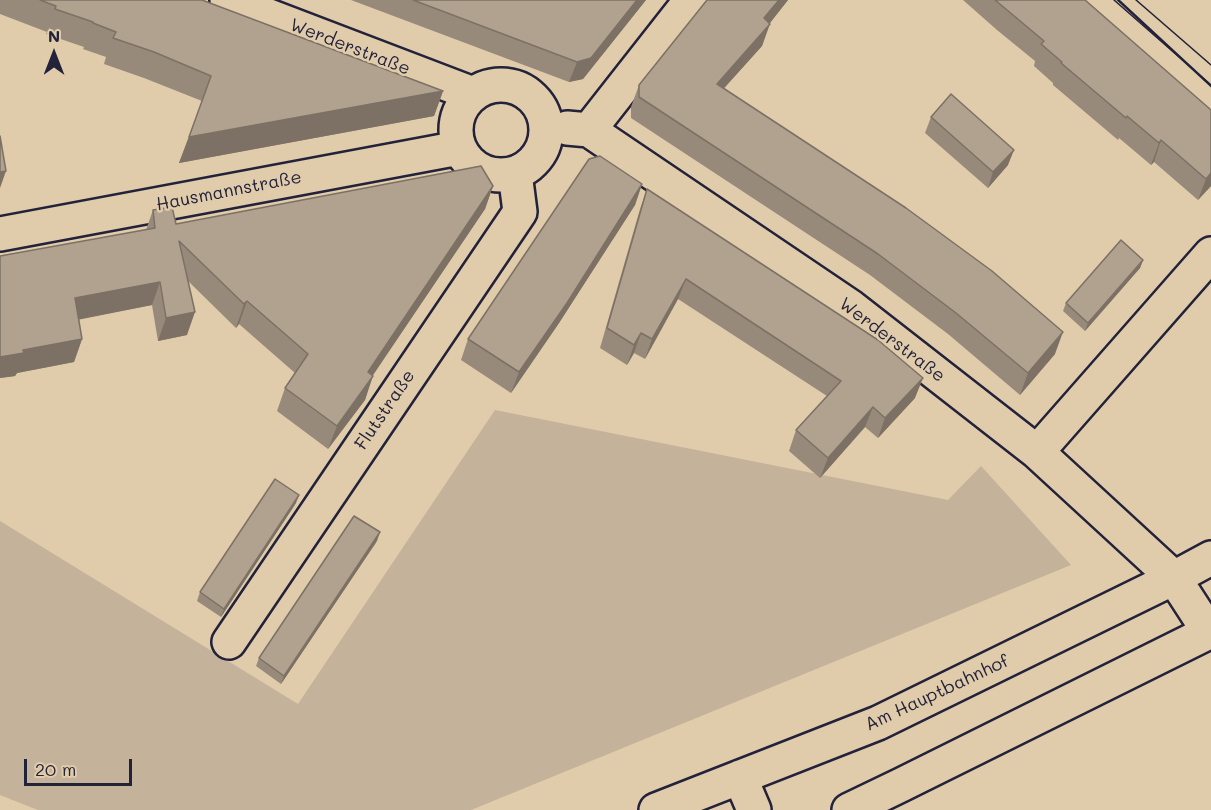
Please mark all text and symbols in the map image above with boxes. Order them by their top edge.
street label: Werderstraße [287,14,413,80]
north arrow [24,24,84,84]
text: N [48,25,60,46]
street label: Hausmannstraße [154,166,304,216]
street label: Werderstraße [835,293,949,387]
street label: Flutstraße [350,366,420,454]
street label: Am Hauptbahnhof [862,650,1012,736]
scale bar [27,747,135,785]
text: 20 m [35,757,76,781]

